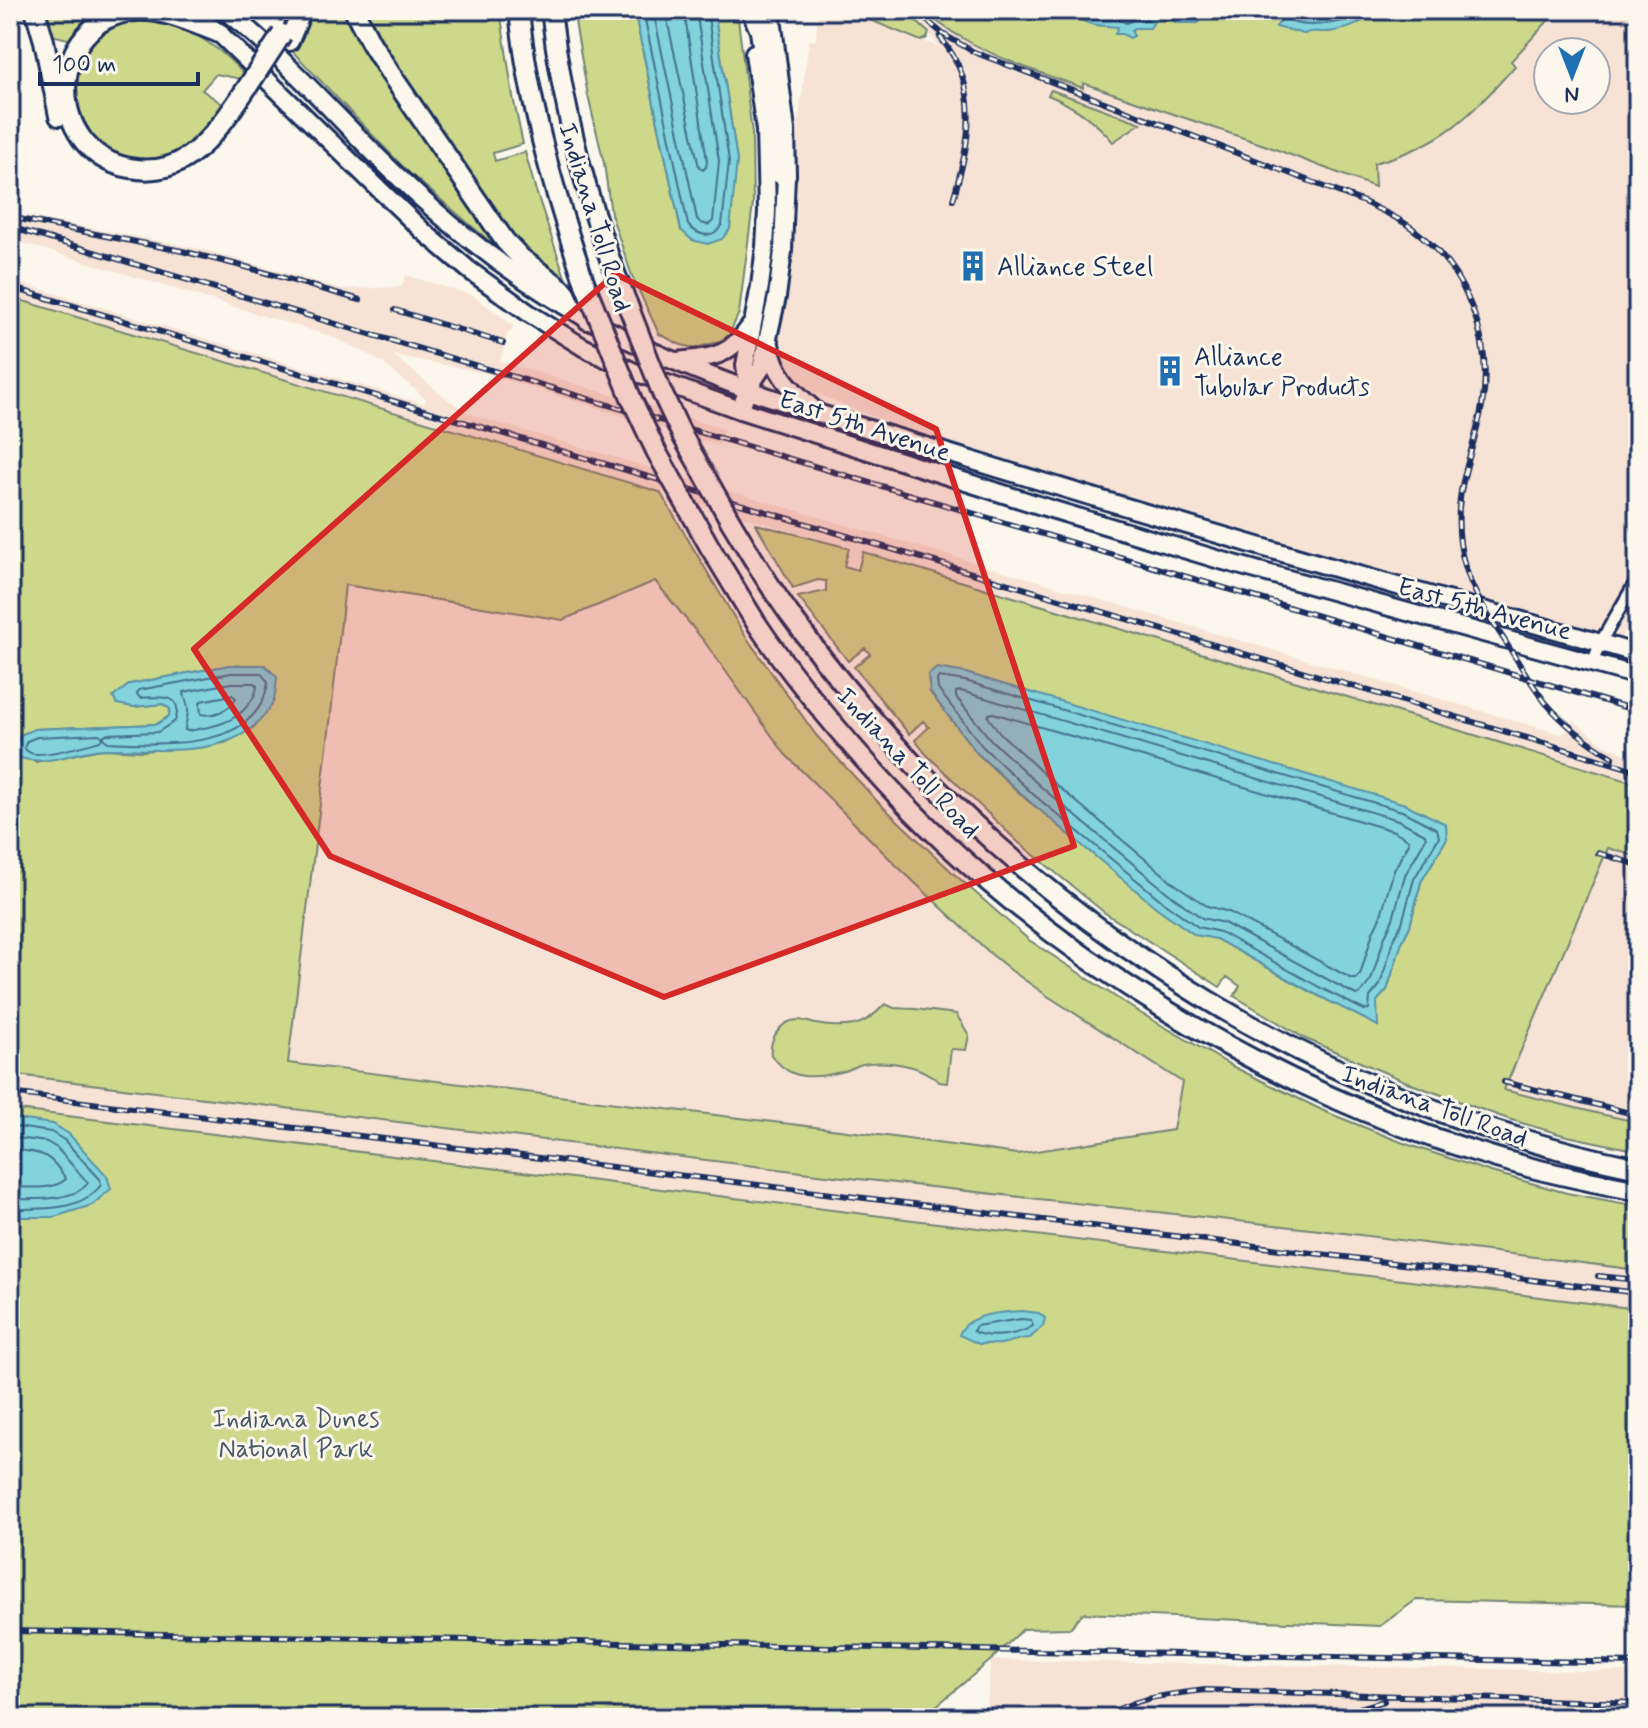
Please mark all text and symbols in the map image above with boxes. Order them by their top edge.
scale bar [40,36,198,86]
north arrow [1532,36,1612,116]
text: 100 m [52,50,116,81]
text: N [1565,80,1579,108]
street label: Indiana Toll Road [549,119,639,316]
building icon: Alliance Steel [956,249,990,283]
place label: Alliance Steel [997,251,1153,285]
place label: Alliance Tubular Products [1194,341,1370,405]
building icon: Alliance Tubular Products [1153,354,1187,388]
street label: East 5th Avenue [774,383,955,471]
street label: East 5th Avenue [1394,570,1575,650]
street label: Indiana Toll Road [828,680,987,846]
street label: Indiana Toll Road [1337,1057,1532,1156]
park label: Indiana Dunes National Park [213,1403,379,1467]

